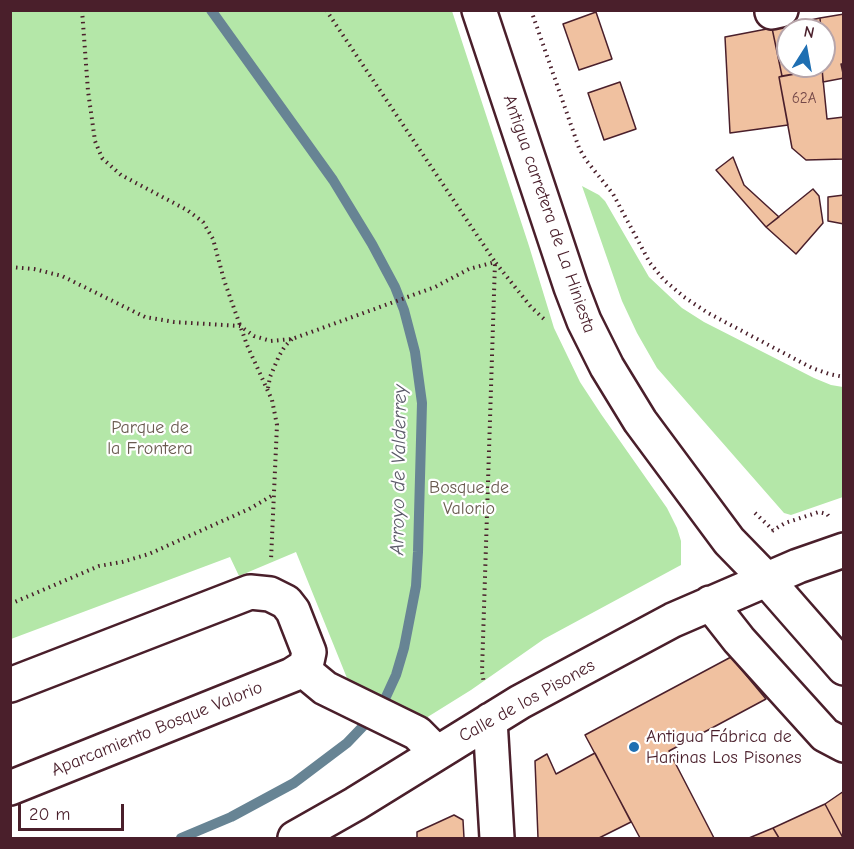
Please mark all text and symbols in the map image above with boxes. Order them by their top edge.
north arrow [776,18,836,78]
text: N [802,22,816,42]
house number: 62A [792,90,816,108]
street label: Antigua carretera de La Hiniesta [498,92,600,336]
water label: Arroyo de Valderrey [386,385,412,555]
park label: Parque de la Frontera [107,417,193,460]
park label: Bosque de Valorio [429,477,509,520]
street label: Calle de los Pisones [455,655,599,747]
street label: Aparcamiento Bosque Valorio [48,677,266,781]
place label: Antigua Fábrica de Harinas Los Pisones [646,726,801,768]
marker: Antigua Fábrica de Harinas Los Pisones [627,740,641,754]
scale bar [21,792,128,830]
text: 20 m [29,804,70,825]

